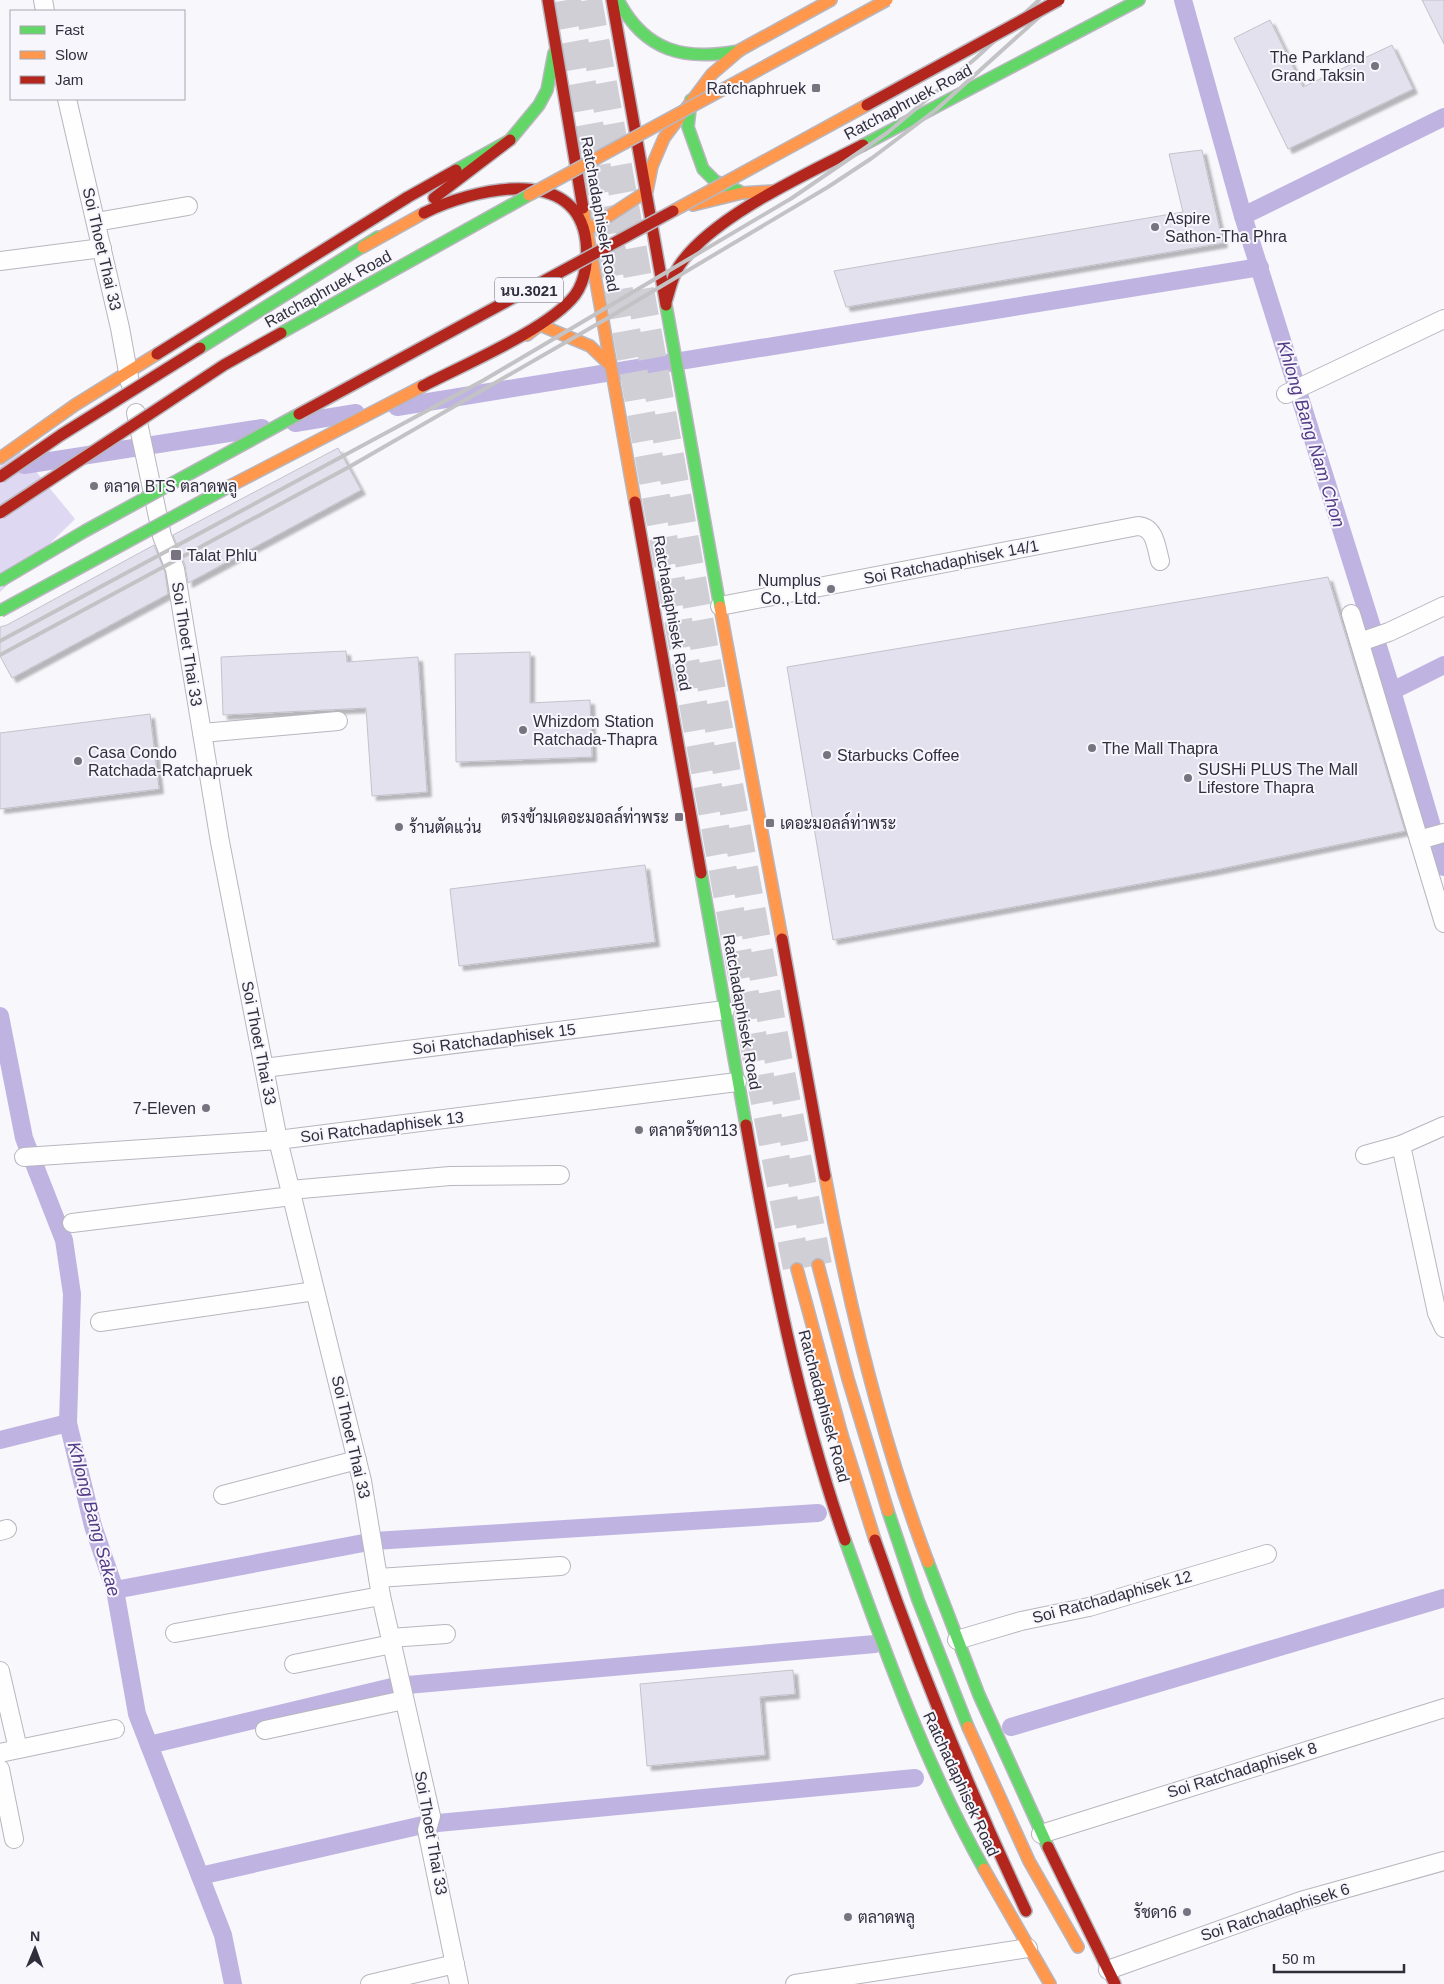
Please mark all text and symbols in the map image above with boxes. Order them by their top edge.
legend [10,10,185,100]
text: Fast [55,21,85,38]
text: Slow [55,46,88,63]
place label: The Parkland Grand Taksin [1270,49,1365,84]
marker: The Parkland Grand Taksin [1369,60,1381,72]
street label: Ratchaphruek Road [841,61,975,143]
text: Jam [55,71,83,88]
place label: Ratchaphruek [706,80,807,97]
marker: Ratchaphruek [810,82,822,94]
street label: Ratchadaphisek Road [578,135,622,293]
street label: Soi Thoet Thai 33 [80,186,124,312]
place label: Aspire Sathon-Tha Phra [1165,210,1287,245]
marker: Aspire Sathon-Tha Phra [1149,221,1161,233]
street label: Ratchaphruek Road [262,247,394,331]
road number: นบ.3021 [495,278,563,302]
water label: Khlong Bang Nam Chon [1273,338,1349,530]
place label: ตลาด BTS ตลาดพลู [104,478,237,498]
marker: ตลาด BTS ตลาดพลู [88,480,100,492]
street label: Ratchadaphisek Road [650,534,694,692]
street label: Soi Ratchadaphisek 14/1 [862,537,1040,587]
place label: Talat Phlu [187,547,257,564]
marker: Talat Phlu [169,548,183,562]
place label: Numplus Co., Ltd. [758,572,821,607]
street label: Soi Thoet Thai 33 [169,581,205,708]
marker: Numplus Co., Ltd. [825,583,837,595]
place label: Whizdom Station Ratchada-Thapra [533,713,658,748]
marker: Whizdom Station Ratchada-Thapra [517,724,529,736]
place label: The Mall Thapra [1102,740,1218,757]
marker: The Mall Thapra [1086,742,1098,754]
place label: Casa Condo Ratchada-Ratchapruek [88,744,254,779]
place label: Starbucks Coffee [837,747,960,764]
marker: Starbucks Coffee [821,749,833,761]
marker: Casa Condo Ratchada-Ratchapruek [72,755,84,767]
place label: SUSHi PLUS The Mall Lifestore Thapra [1198,761,1358,796]
marker: SUSHi PLUS The Mall Lifestore Thapra [1182,772,1194,784]
place label: ตรงข้ามเดอะมอลล์ท่าพระ [501,805,669,826]
marker: ตรงข้ามเดอะมอลล์ท่าพระ [673,811,685,823]
place label: เดอะมอลล์ท่าพระ [780,811,896,832]
place label: ร้านตัดแว่น [409,817,482,836]
marker: เดอะมอลล์ท่าพระ [764,817,776,829]
marker: ร้านตัดแว่น [393,821,405,833]
street label: Ratchadaphisek Road [720,933,764,1091]
street label: Soi Thoet Thai 33 [239,980,279,1106]
street label: Soi Ratchadaphisek 15 [411,1021,577,1057]
place label: 7-Eleven [133,1100,196,1117]
marker: 7-Eleven [200,1102,212,1114]
street label: Soi Ratchadaphisek 13 [299,1109,465,1145]
place label: ตลาดรัชดา13 [649,1120,738,1139]
marker: ตลาดรัชดา13 [633,1124,645,1136]
street label: Ratchadaphisek Road [795,1328,853,1484]
street label: Soi Thoet Thai 33 [329,1374,373,1500]
water label: Khlong Bang Sakae [64,1440,124,1598]
street label: Soi Ratchadaphisek 12 [1030,1567,1194,1627]
street label: Ratchadaphisek Road [920,1709,1002,1859]
street label: Soi Ratchadaphisek 8 [1165,1739,1319,1801]
street label: Soi Thoet Thai 33 [412,1770,450,1896]
street label: Soi Ratchadaphisek 6 [1198,1880,1352,1944]
place label: รัชดา6 [1133,1902,1177,1921]
marker: รัชดา6 [1181,1906,1193,1918]
place label: ตลาดพลู [858,1909,915,1929]
marker: ตลาดพลู [842,1911,854,1923]
north arrow [10,1924,60,1974]
text: N [30,1928,40,1944]
scale bar [1274,1942,1404,1974]
text: 50 m [1282,1950,1315,1967]

